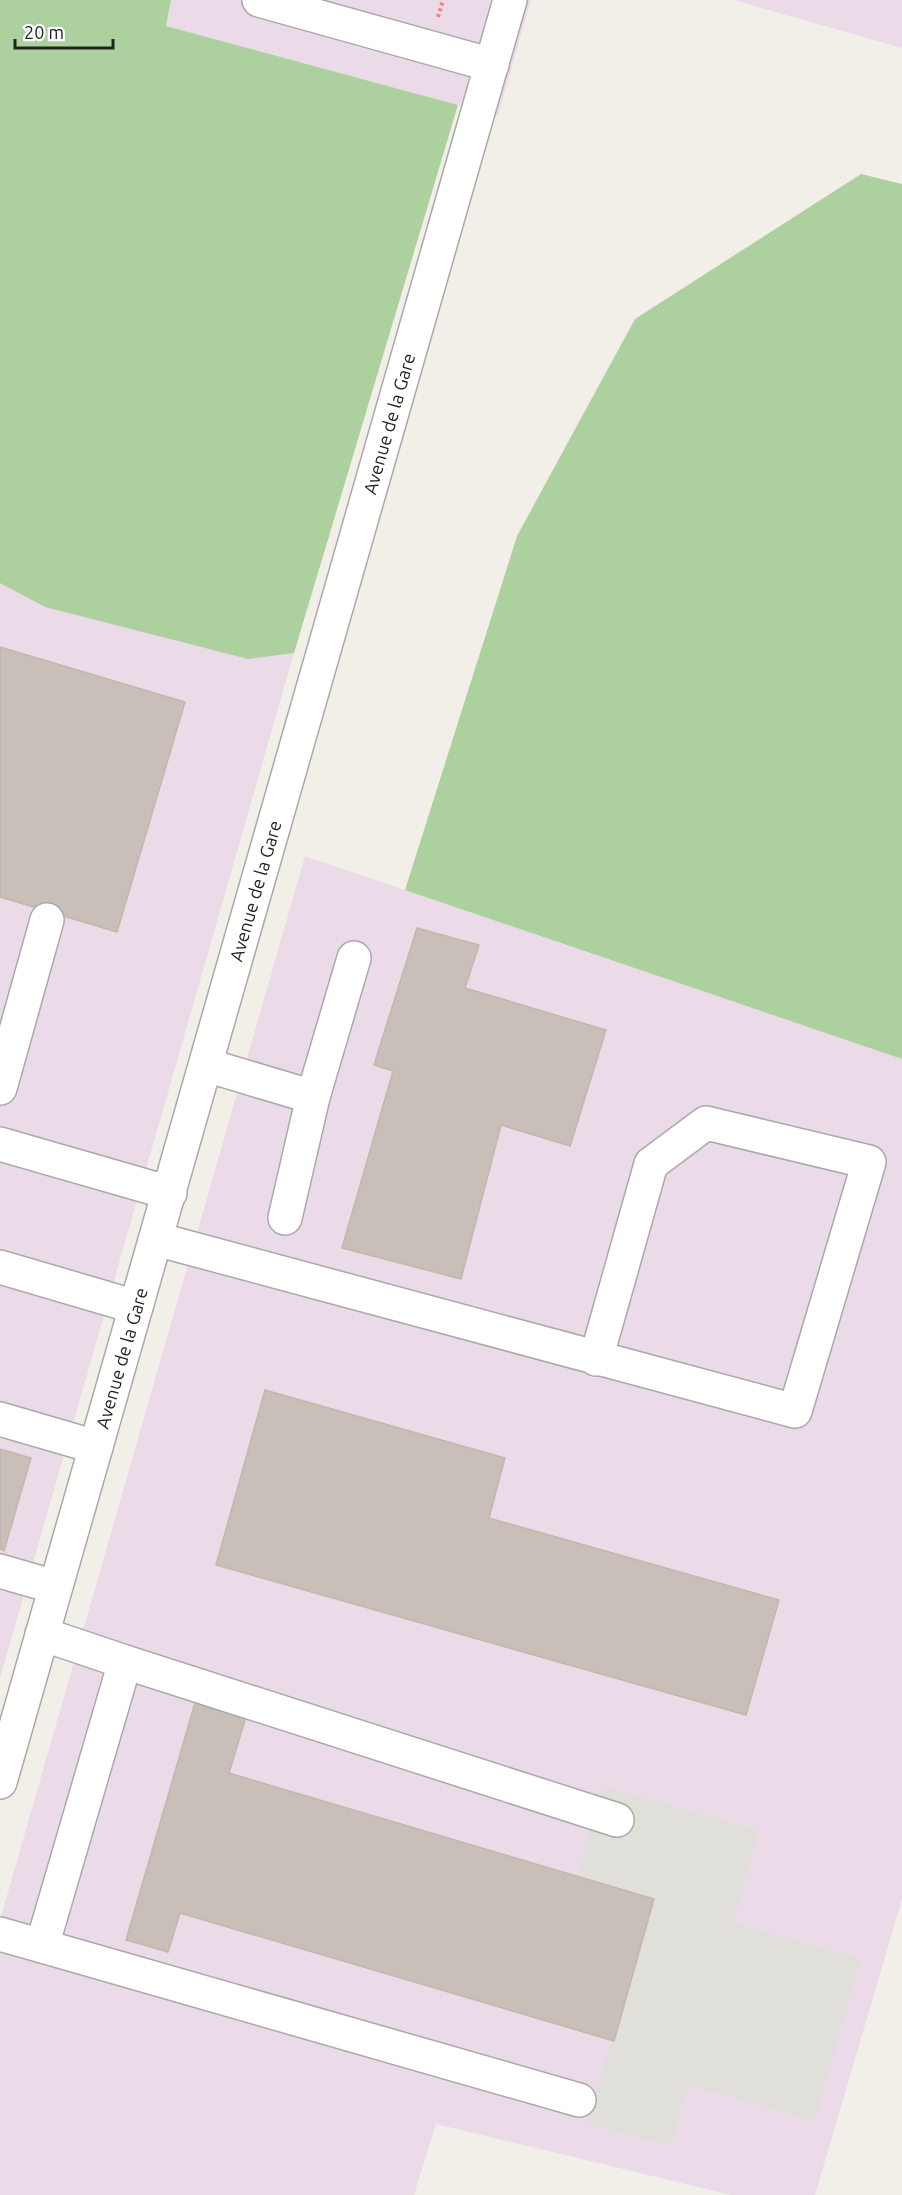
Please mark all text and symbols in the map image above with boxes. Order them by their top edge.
scale bar [15,12,112,50]
text: 20 m [24,22,64,42]
street label: Avenue de la Gare [359,351,418,496]
street label: Avenue de la Gare [225,818,285,963]
street label: Avenue de la Gare [92,1285,151,1431]

